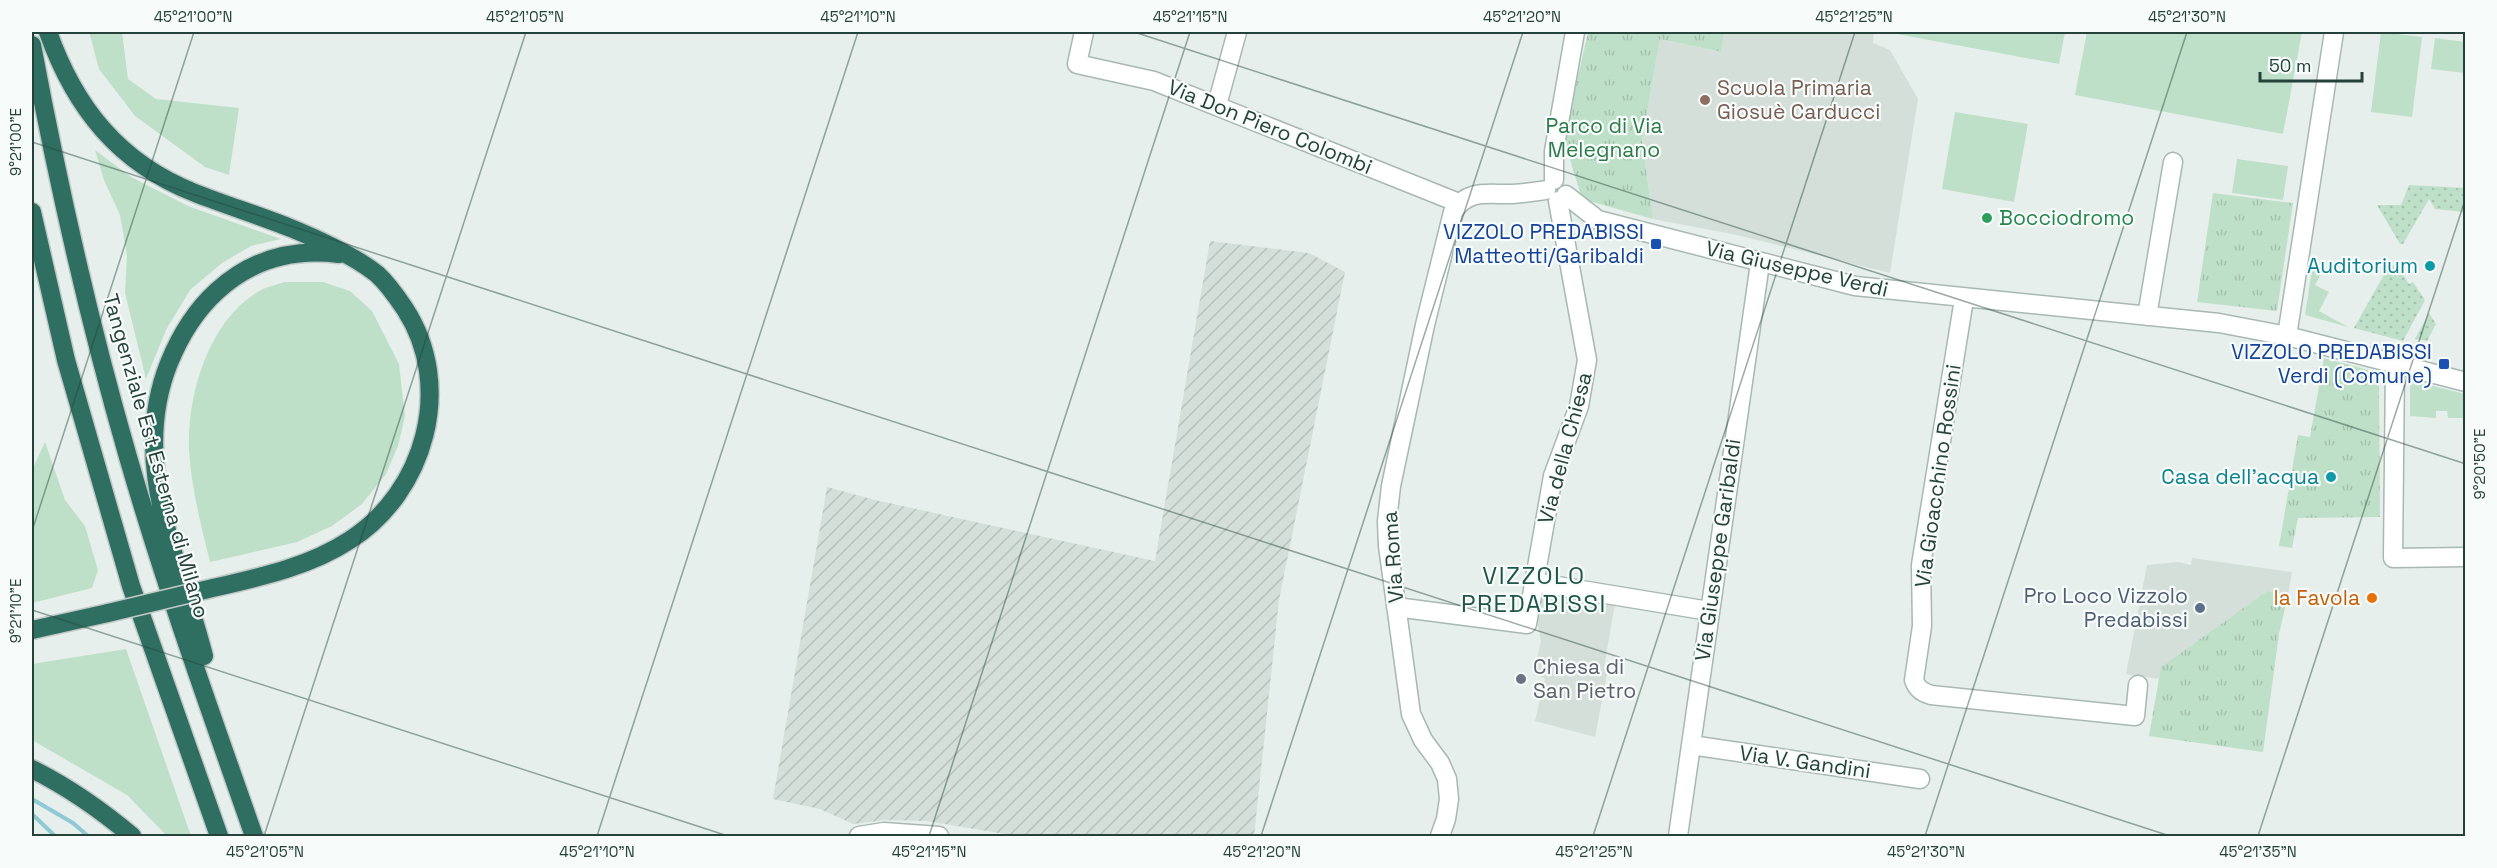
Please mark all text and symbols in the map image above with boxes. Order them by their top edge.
text: 45°21'00"N [154,7,232,26]
text: 45°21'05"N [486,7,564,26]
text: 45°21'10"N [820,7,896,26]
text: 45°21'15"N [1153,7,1227,26]
text: 45°21'20"N [1483,7,1561,26]
text: 45°21'25"N [1815,7,1893,26]
text: 45°21'30"N [2148,7,2226,26]
scale bar [2260,45,2362,83]
text: 50 m [2269,54,2311,77]
street label: Via Don Piero Colombi [1164,73,1376,180]
place label: Scuola Primaria Giosuè Carducci [1717,74,1880,125]
marker: Scuola Primaria Giosuè Carducci [1698,93,1712,107]
text: 9°21'00"E [6,108,25,176]
park label: Parco di Via Melegnano [1546,112,1662,163]
place label: Bocciodromo [1999,204,2134,231]
marker: Bocciodromo [1980,211,1994,225]
place label: VIZZOLO PREDABISSI Matteotti/Garibaldi [1443,218,1644,269]
street label: Via Giuseppe Verdi [1703,234,1891,303]
marker: VIZZOLO PREDABISSI Matteotti/Garibaldi [1649,237,1663,251]
place label: Auditorium [2307,252,2418,279]
marker: Auditorium [2423,259,2437,273]
street label: Tangenziale Est Esterna di Milano [97,291,216,621]
place label: VIZZOLO PREDABISSI Verdi (Comune) [2231,338,2432,389]
marker: VIZZOLO PREDABISSI Verdi (Comune) [2437,357,2451,371]
street label: Via Gioacchino Rossini [1908,362,1967,589]
street label: Via della Chiesa [1531,369,1598,527]
text: 9°20'50"E [2470,429,2489,499]
street label: Via Giuseppe Garibaldi [1689,437,1746,663]
place label: Casa dell'acqua [2161,463,2319,490]
marker: Casa dell'acqua [2324,470,2338,484]
street label: Via Roma [1376,510,1409,604]
district label: VIZZOLO PREDABISSI [1461,560,1607,619]
text: 9°21'10"E [6,579,25,643]
place label: Pro Loco Vizzolo Predabissi [2024,582,2188,633]
place label: la Favola [2274,584,2360,611]
marker: la Favola [2365,591,2379,605]
marker: Pro Loco Vizzolo Predabissi [2193,601,2207,615]
place label: Chiesa di San Pietro [1533,653,1636,704]
marker: Chiesa di San Pietro [1514,672,1528,686]
street label: Via V. Gandini [1738,739,1872,784]
text: 45°21'05"N [226,842,304,861]
text: 45°21'10"N [559,842,635,861]
text: 45°21'15"N [892,842,966,861]
text: 45°21'20"N [1223,842,1301,861]
text: 45°21'25"N [1555,842,1633,861]
text: 45°21'30"N [1887,842,1965,861]
text: 45°21'35"N [2219,842,2297,861]

